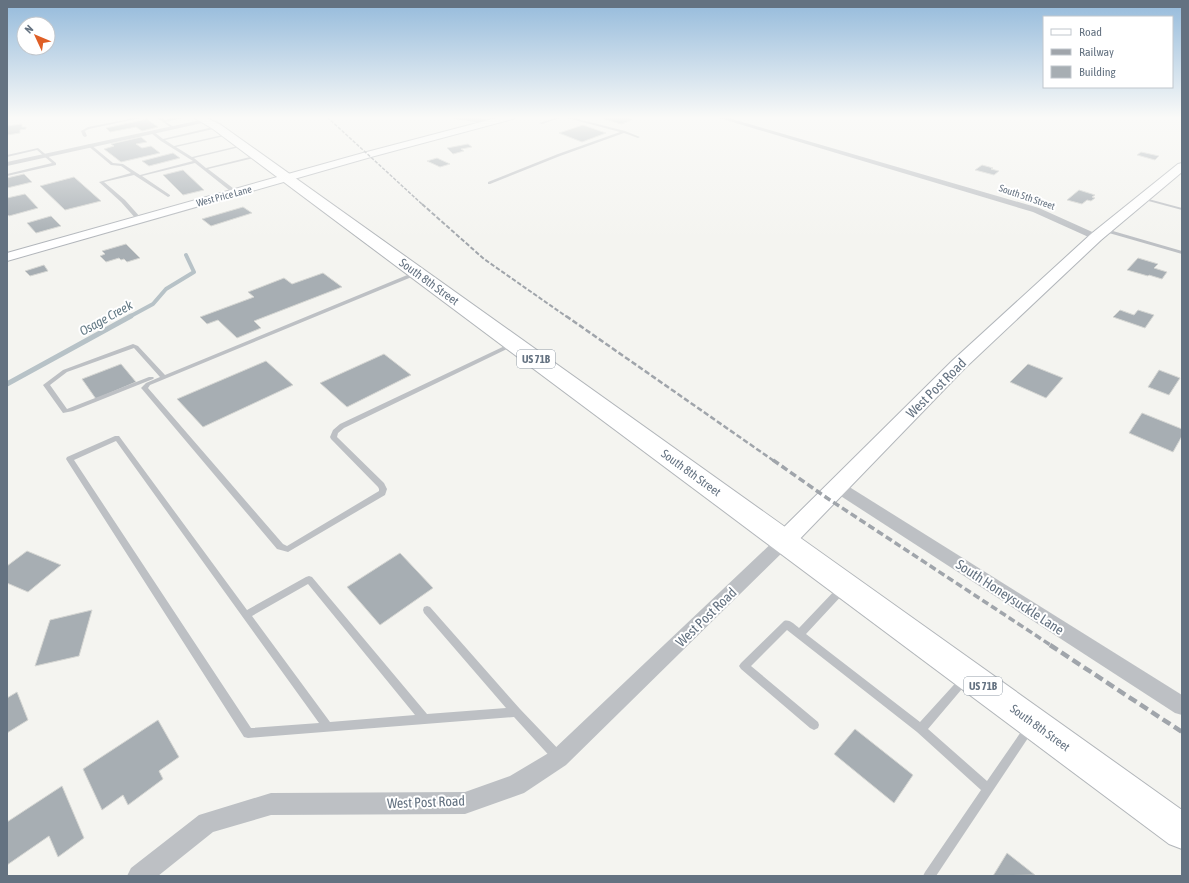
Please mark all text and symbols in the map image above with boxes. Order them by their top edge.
north arrow [16,16,56,56]
legend [1043,16,1173,88]
text: N [22,23,35,36]
text: Road [1079,25,1102,39]
text: Railway [1079,45,1114,59]
text: Building [1079,65,1117,79]
street label: South 5th Street [998,182,1057,212]
street label: West Price Lane [195,183,253,209]
street label: South 8th Street [396,256,462,309]
water label: Osage Creek [77,297,135,339]
road number: US 71B [517,350,555,368]
street label: West Post Road [903,355,969,421]
street label: South 8th Street [658,447,724,500]
street label: South Honeysuckle Lane [953,556,1067,638]
street label: West Post Road [672,584,740,650]
road number: US 71B [964,677,1002,695]
street label: South 8th Street [1007,702,1073,755]
street label: West Post Road [387,793,465,811]

